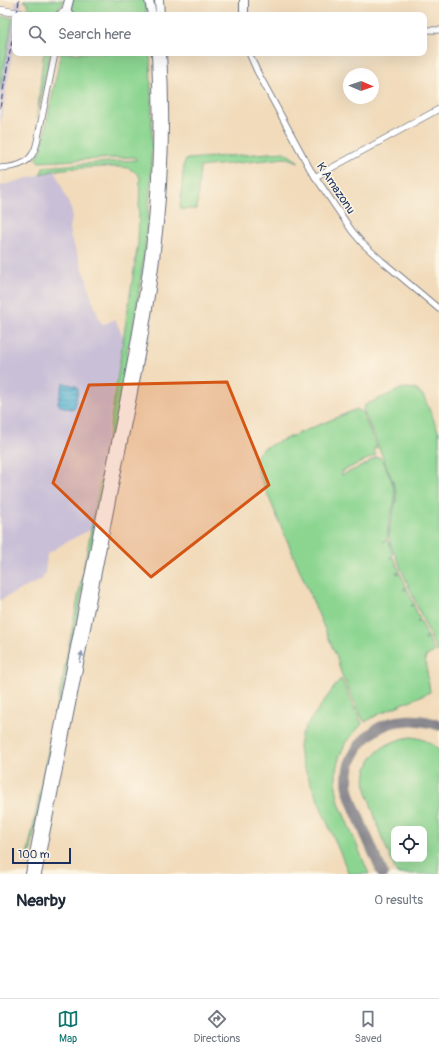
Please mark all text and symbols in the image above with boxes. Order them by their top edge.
search box [12,12,427,56]
icon: search [26,23,48,45]
text: Search here [58,25,131,44]
north arrow [343,68,379,104]
street label: K Amazonu [313,160,358,217]
one-way arrow [78,651,84,663]
map controls [391,826,427,862]
button: locate [391,826,427,862]
scale bar [12,846,71,865]
text: 100 m [18,848,49,861]
text: Nearby [16,890,65,911]
text: 0 results [374,892,423,908]
tab: Map [57,1008,79,1045]
tab: Directions [193,1008,240,1045]
tab: Saved [355,1008,382,1045]

